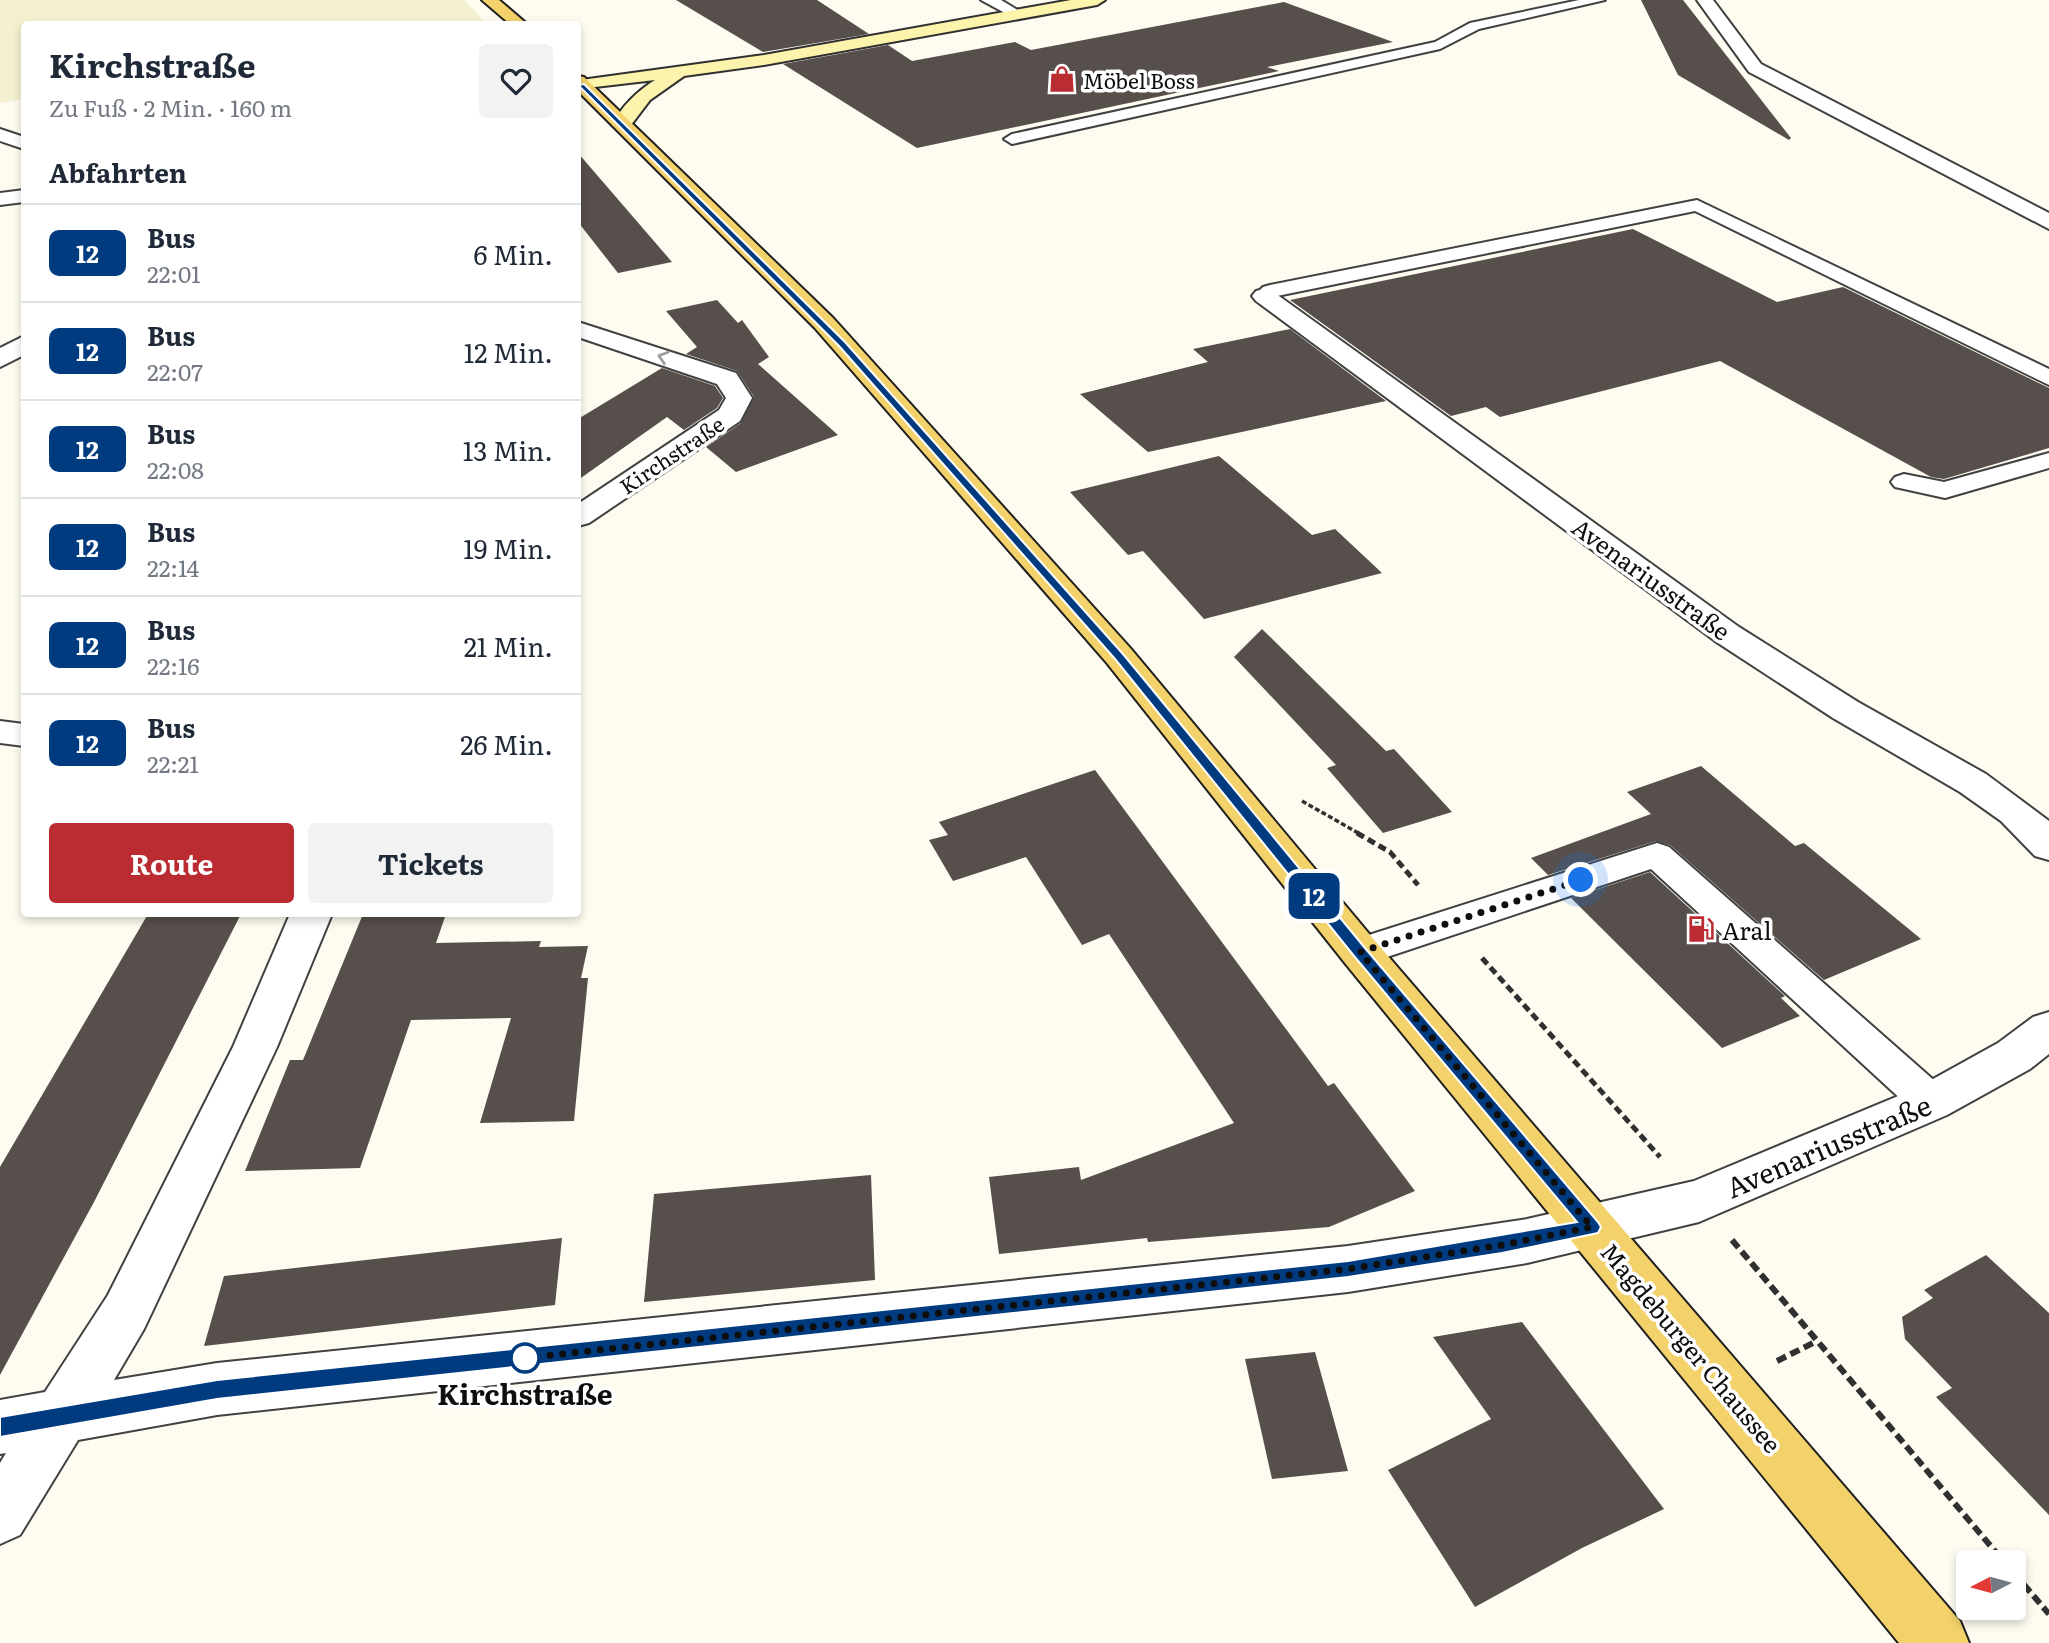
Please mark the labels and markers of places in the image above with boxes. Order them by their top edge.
shop icon: Möbel Boss [1047,64,1077,94]
place label: Möbel Boss [1083,64,1195,95]
place label: Aral [1722,912,1772,947]
fuel station icon: Aral [1686,914,1716,944]
marker: Kirchstraße [510,1343,540,1373]
place label: Kirchstraße [437,1372,613,1414]

